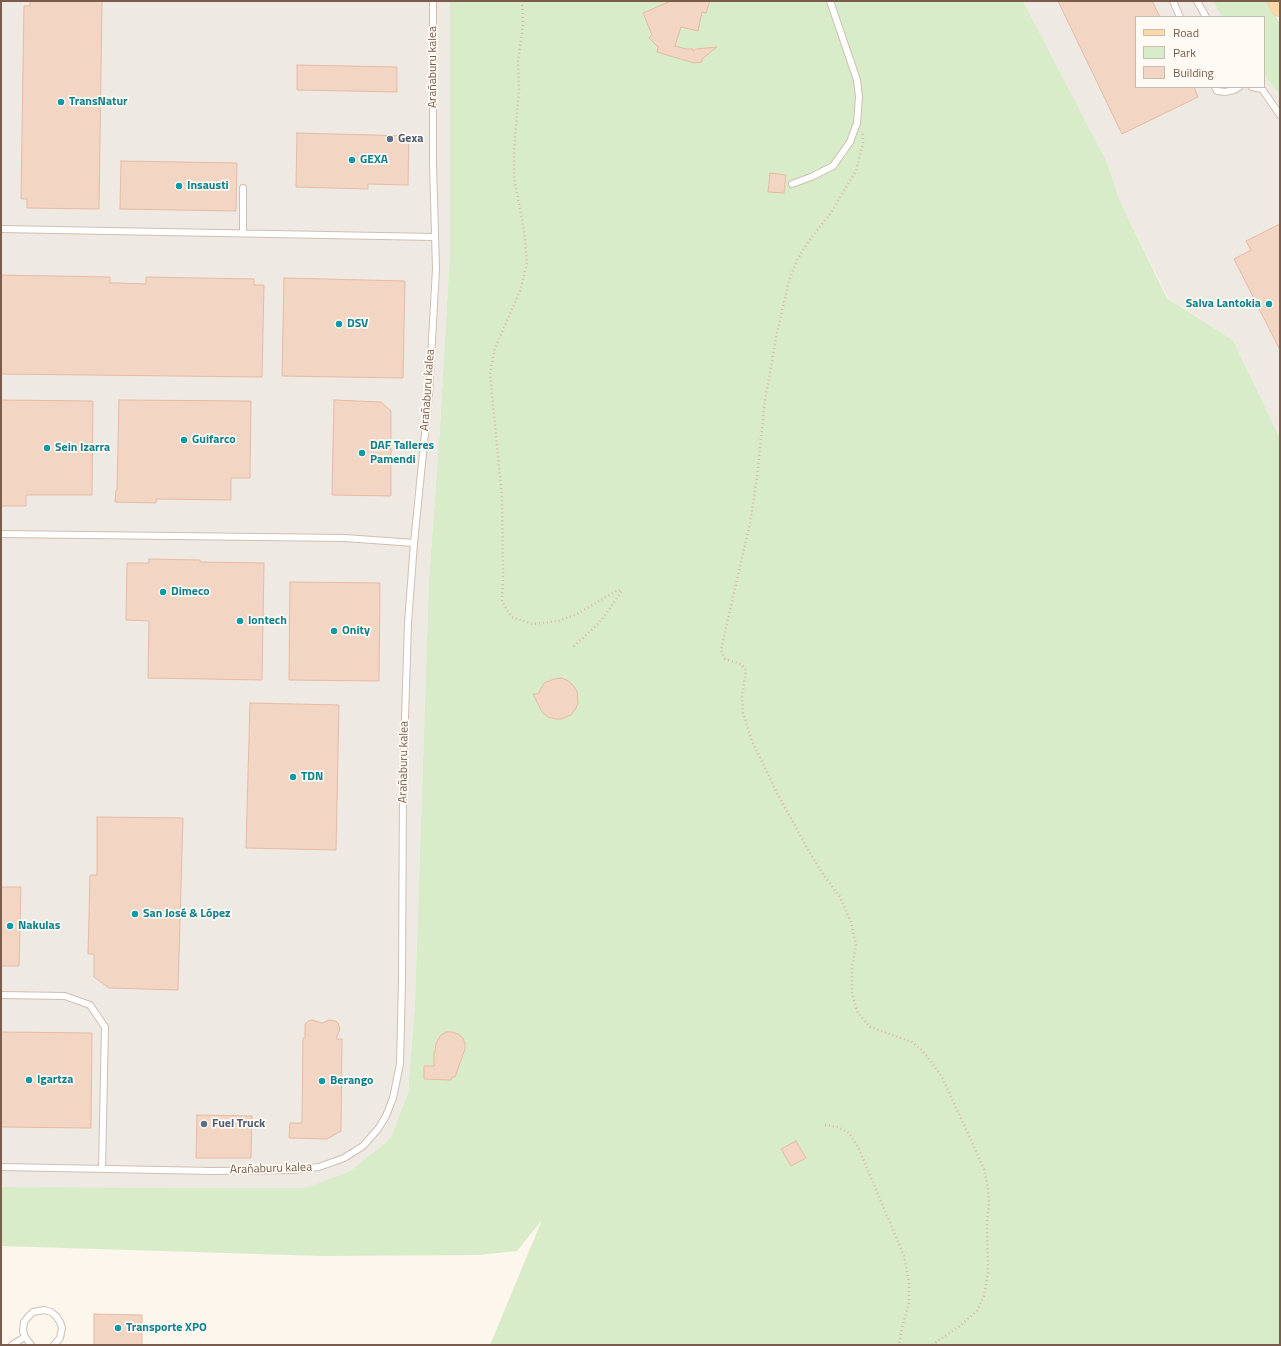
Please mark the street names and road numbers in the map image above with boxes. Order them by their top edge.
street label: Arañaburu kalea [426,26,440,108]
street label: Arañaburu kalea [418,349,438,431]
street label: Arañaburu kalea [396,721,412,803]
street label: Arañaburu kalea [230,1160,312,1178]

